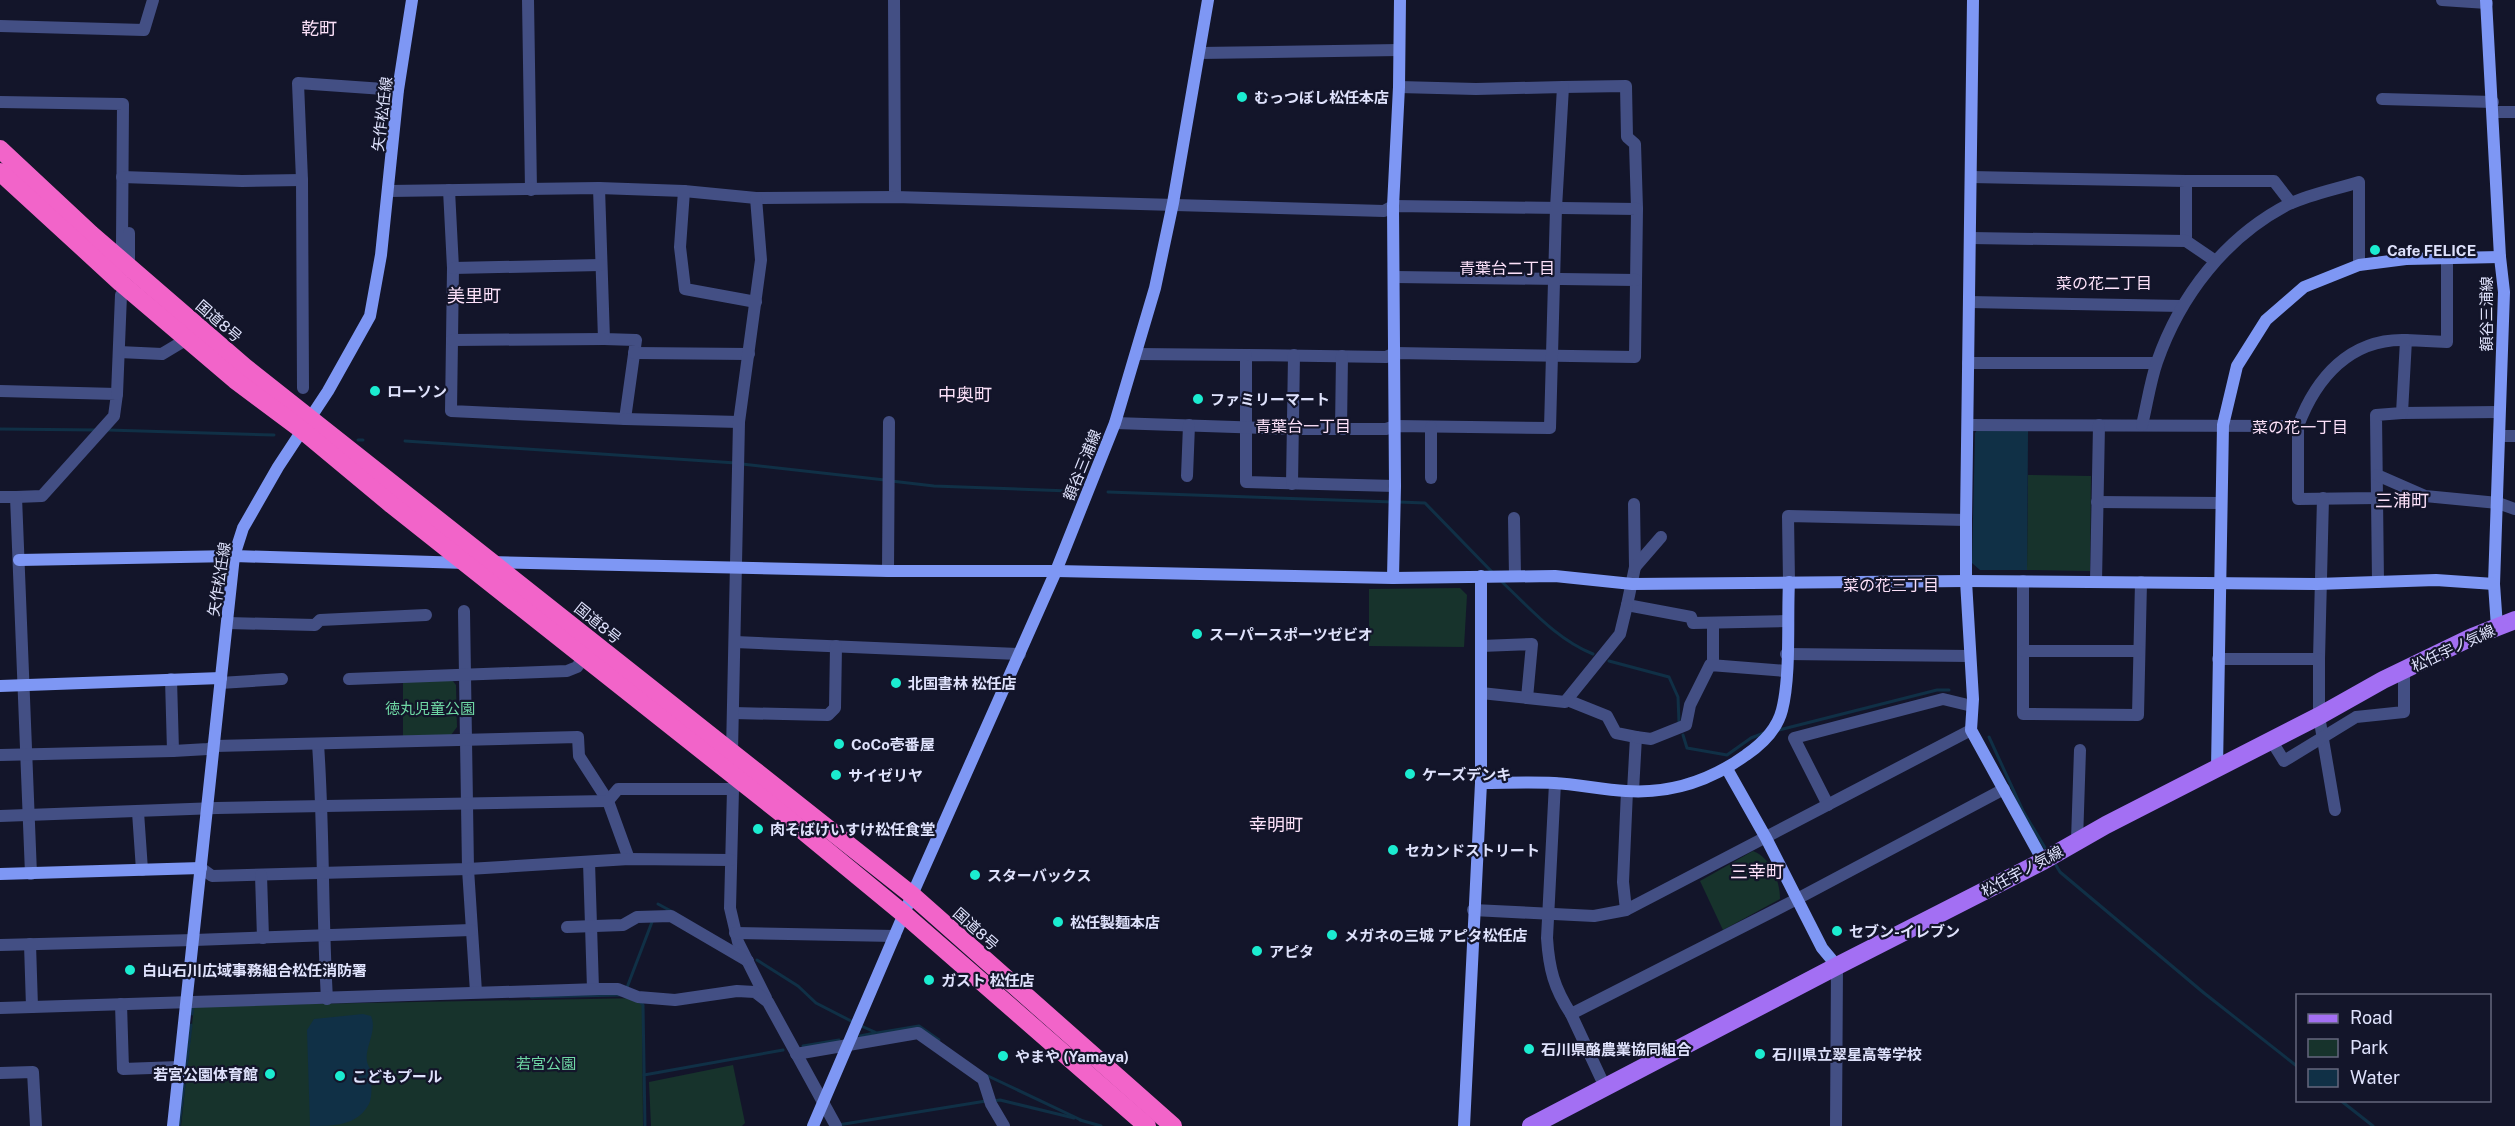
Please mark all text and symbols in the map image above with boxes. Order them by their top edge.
district label: 乾町 [301,18,337,39]
street label: 矢作松任線 [369,76,395,152]
place label: むっつぼし松任本店 [1254,89,1389,106]
marker: むっつぼし松任本店 [1235,90,1249,104]
place label: Cafe FELICE [2387,242,2476,259]
marker: Cafe FELICE [2368,243,2382,257]
district label: 青葉台二丁目 [1459,259,1555,278]
district label: 菜の花二丁目 [2056,274,2152,293]
street label: 額谷三浦線 [2478,276,2495,352]
district label: 美里町 [447,285,501,306]
street label: 国道8号 [193,297,245,345]
place label: ローソン [387,383,447,400]
marker: ローソン [368,384,382,398]
district label: 中奥町 [938,384,992,405]
place label: ファミリーマート [1210,391,1330,408]
marker: ファミリーマート [1191,392,1205,406]
district label: 青葉台一丁目 [1255,417,1351,436]
district label: 菜の花一丁目 [2252,418,2348,437]
street label: 額谷三浦線 [1060,427,1104,503]
district label: 三浦町 [2375,490,2429,511]
street label: 矢作松任線 [205,541,233,617]
district label: 菜の花三丁目 [1843,576,1939,595]
street label: 国道8号 [571,599,625,647]
street label: 松任宇ノ気線 [2409,621,2497,675]
place label: スーパースポーツゼビオ [1209,626,1373,643]
marker: スーパースポーツゼビオ [1190,627,1204,641]
place label: 北国書林 松任店 [908,675,1016,692]
marker: 北国書林 松任店 [889,676,903,690]
park label: 徳丸児童公園 [385,700,475,717]
place label: CoCo壱番屋 [851,736,935,753]
marker: CoCo壱番屋 [832,737,846,751]
place label: ケーズデンキ [1422,766,1511,783]
place label: サイゼリヤ [848,767,923,784]
marker: ケーズデンキ [1403,767,1417,781]
marker: サイゼリヤ [829,768,843,782]
district label: 幸明町 [1249,814,1303,835]
place label: 肉そばけいすけ松任食堂 [770,821,935,838]
marker: 肉そばけいすけ松任食堂 [751,822,765,836]
place label: セカンドストリート [1405,842,1540,859]
street label: 松任宇ノ気線 [1978,842,2066,900]
marker: セカンドストリート [1386,843,1400,857]
district label: 三幸町 [1730,861,1784,882]
place label: スターバックス [987,867,1091,884]
marker: スターバックス [968,868,982,882]
street label: 国道8号 [950,904,1002,954]
place label: 松任製麺本店 [1070,914,1160,931]
marker: 松任製麺本店 [1051,915,1065,929]
place label: セブン-イレブン [1849,923,1960,940]
marker: セブン-イレブン [1830,924,1844,938]
place label: メガネの三城 アピタ松任店 [1344,927,1527,944]
marker: メガネの三城 アピタ松任店 [1325,928,1339,942]
place label: アピタ [1269,943,1314,960]
marker: アピタ [1250,944,1264,958]
place label: 白山石川広域事務組合松任消防署 [142,962,367,979]
marker: 白山石川広域事務組合松任消防署 [123,963,137,977]
place label: ガスト 松任店 [941,972,1034,989]
marker: ガスト 松任店 [922,973,936,987]
legend [2296,994,2491,1102]
text: Road [2350,1007,2393,1028]
text: Park [2350,1037,2388,1058]
place label: 石川県酪農業協同組合 [1541,1041,1692,1058]
marker: 石川県酪農業協同組合 [1522,1042,1536,1056]
place label: 石川県立翠星高等学校 [1772,1046,1922,1063]
marker: 石川県立翠星高等学校 [1753,1047,1767,1061]
place label: やまや (Yamaya) [1015,1048,1129,1065]
marker: やまや (Yamaya) [996,1049,1010,1063]
park label: 若宮公園 [516,1055,576,1072]
place label: 若宮公園体育館 [153,1066,258,1083]
marker: 若宮公園体育館 [263,1067,277,1081]
text: Water [2350,1067,2400,1088]
place label: こどもプール [352,1068,442,1085]
marker: こどもプール [333,1069,347,1083]

